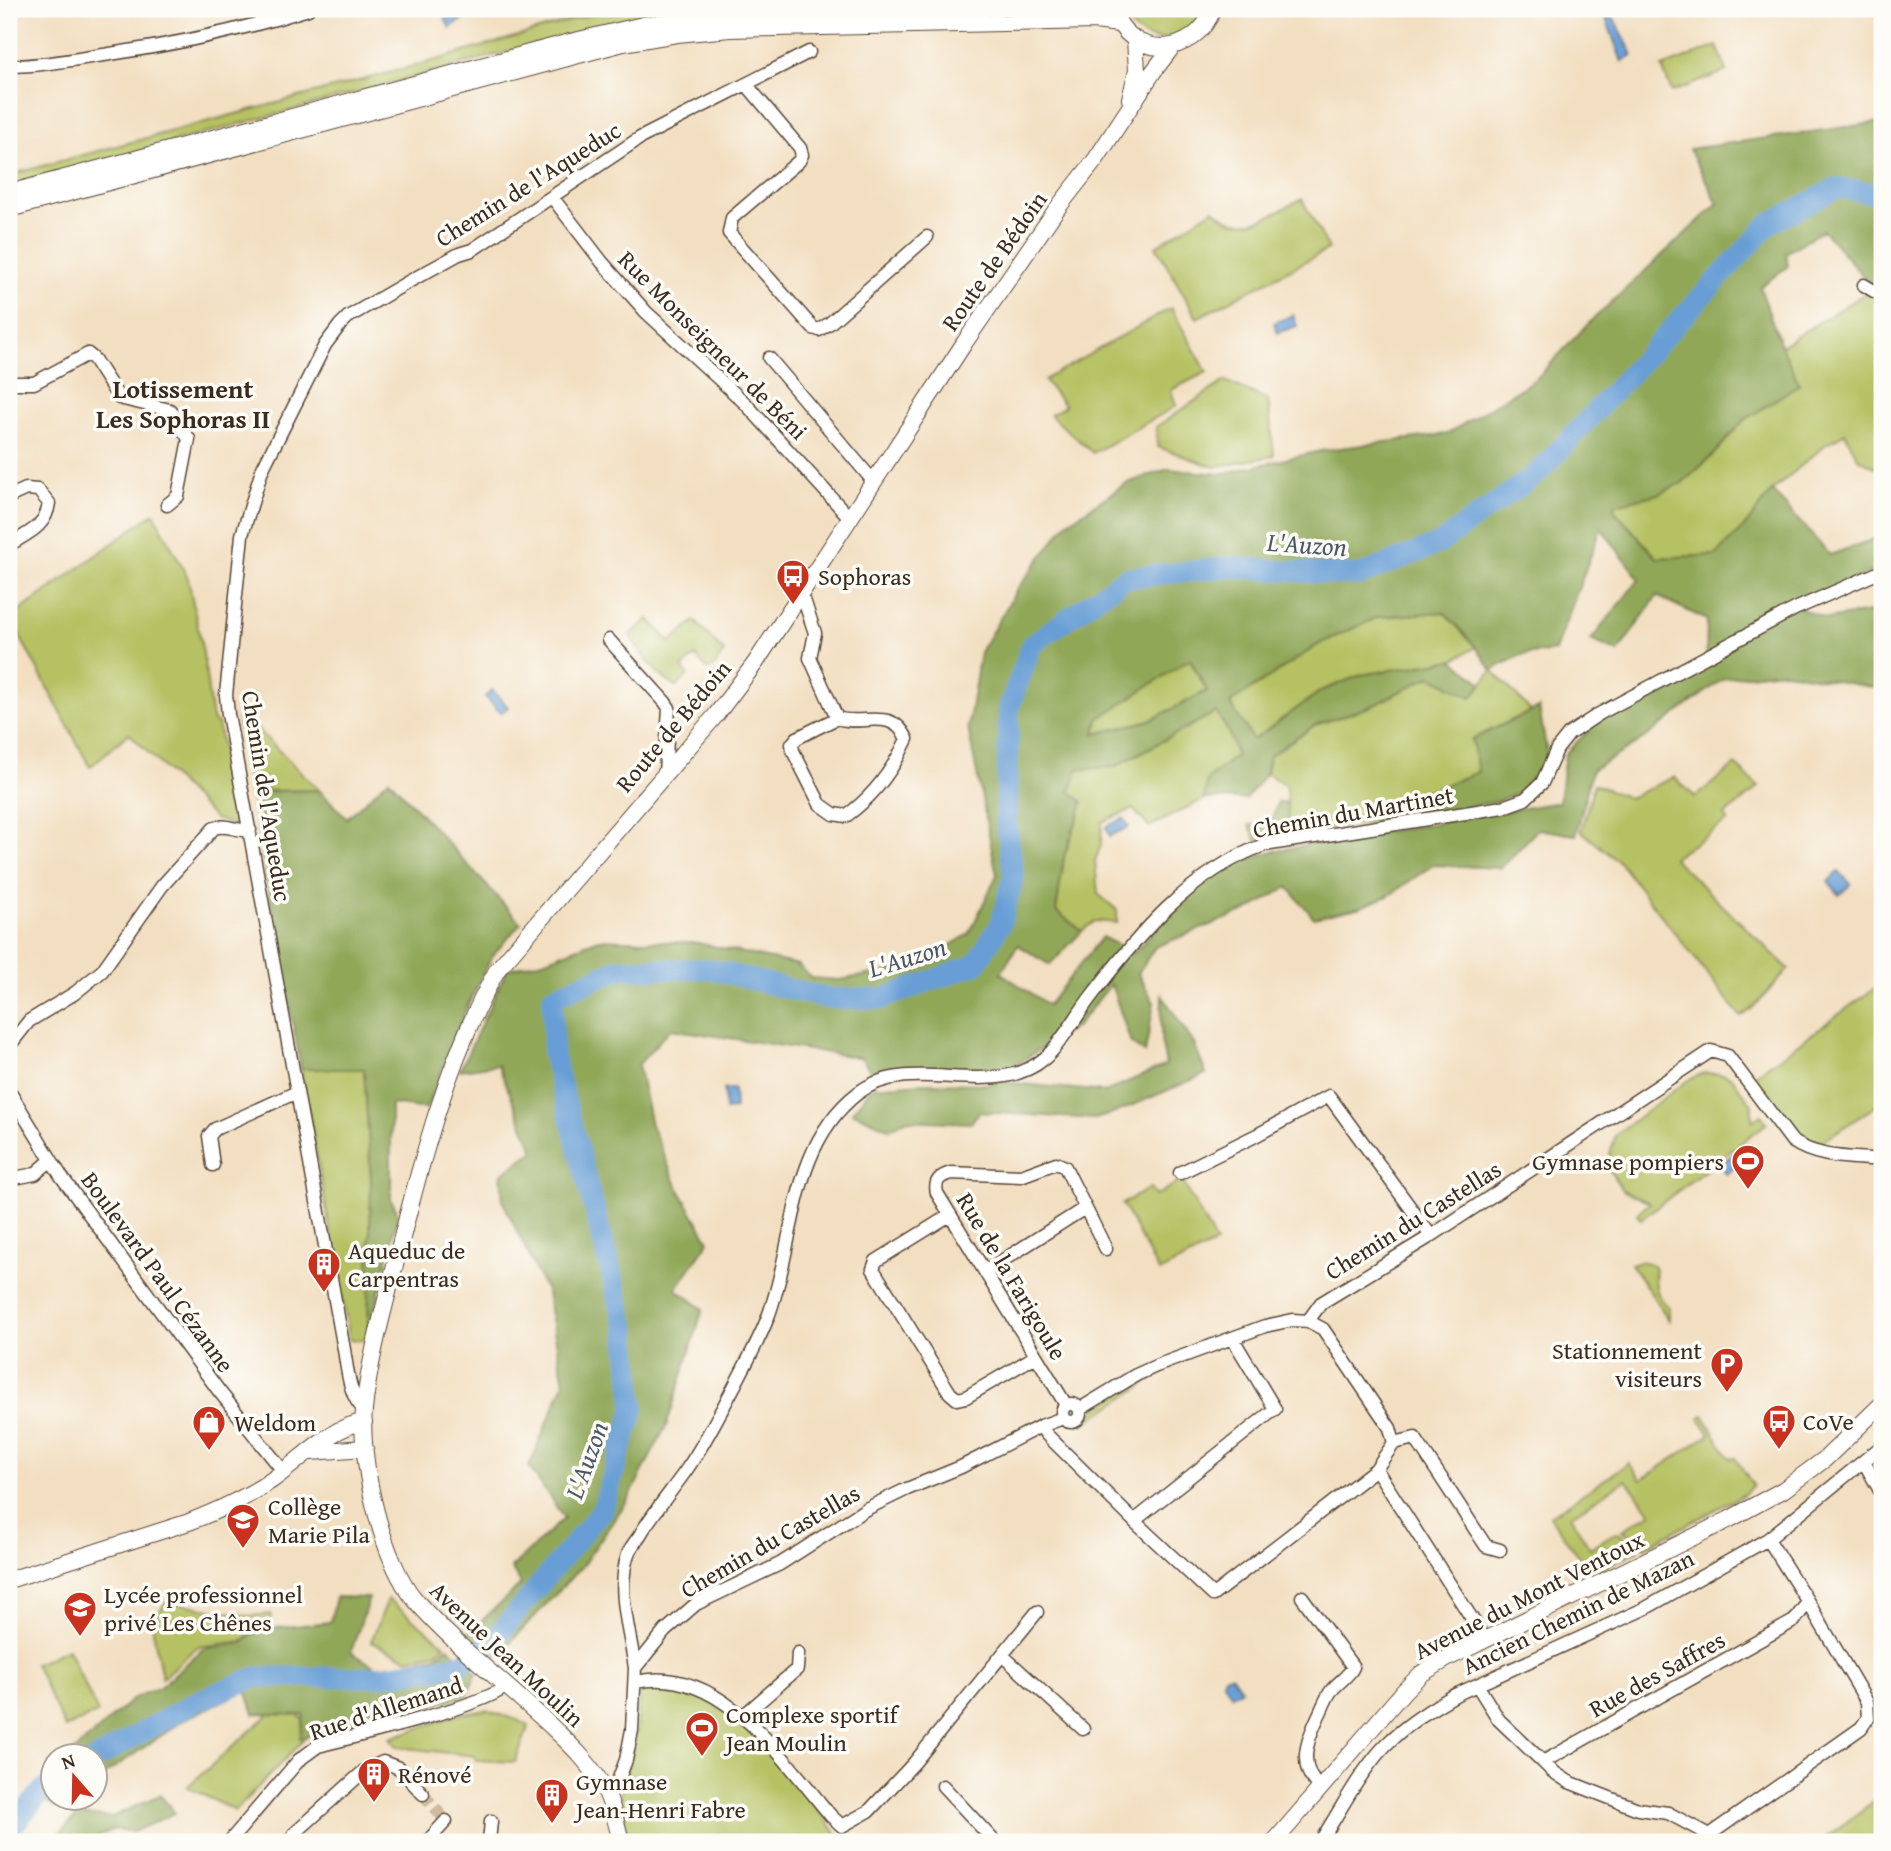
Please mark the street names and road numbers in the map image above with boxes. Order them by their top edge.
street label: Chemin de l'Aqueduc [428,113,628,255]
street label: Route de Bédoin [933,184,1056,338]
street label: Rue Monseigneur de Béni [610,242,816,448]
street label: Route de Bédoin [607,652,739,800]
street label: Chemin de l'Aqueduc [233,688,301,904]
street label: Chemin du Martinet [1250,777,1457,847]
street label: Chemin du Castellas [1318,1152,1508,1288]
street label: Boulevard Paul Cézanne [73,1164,243,1380]
street label: Rue de la Farigoule [948,1186,1076,1366]
street label: Chemin du Castellas [674,1475,866,1607]
street label: Avenue du Mont Ventoux [1408,1521,1651,1668]
street label: Ancien Chemin de Mazan [1456,1540,1700,1683]
street label: Avenue Jean Moulin [422,1573,592,1735]
street label: Rue des Saffres [1582,1622,1732,1726]
street label: Rue d'Allemand [305,1667,467,1749]

